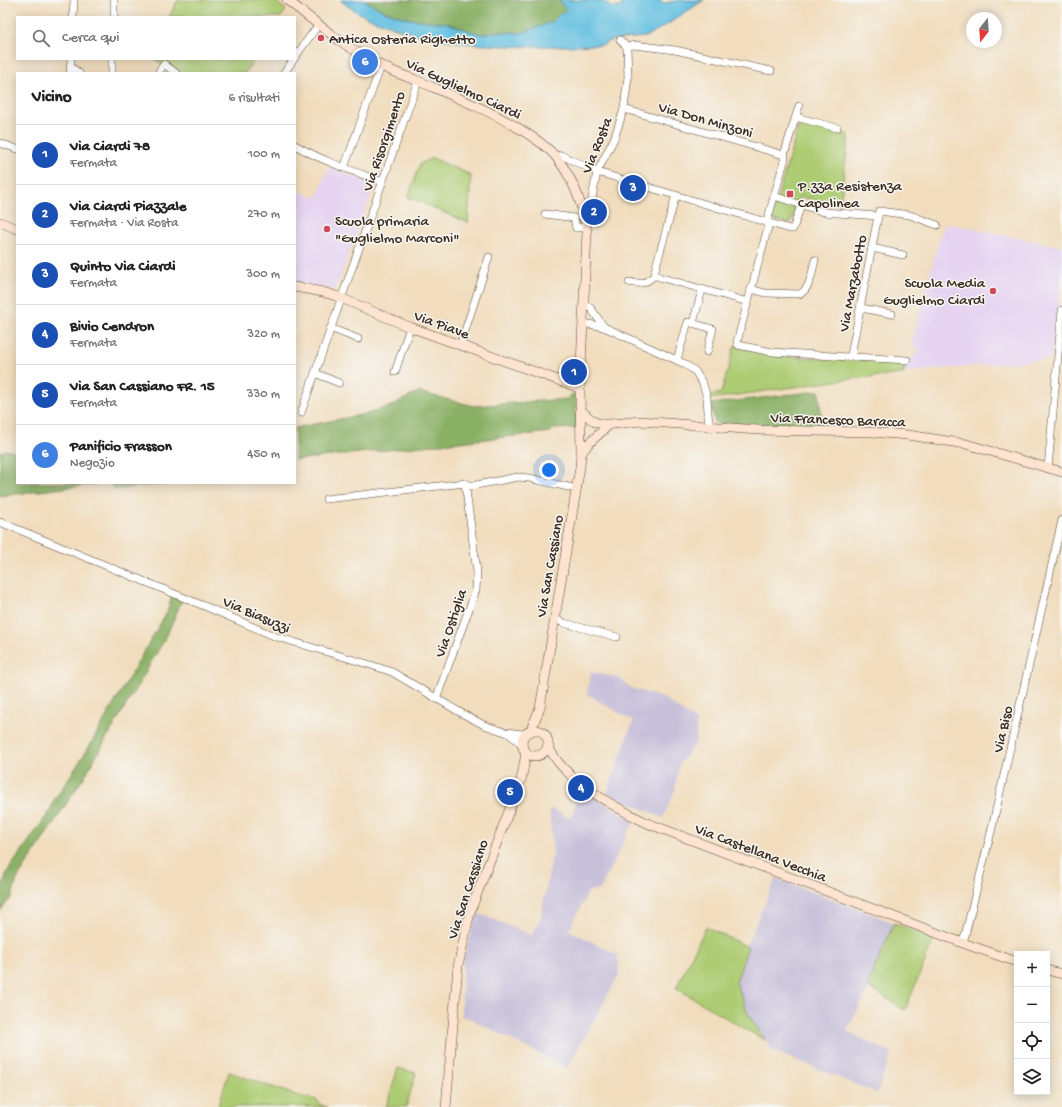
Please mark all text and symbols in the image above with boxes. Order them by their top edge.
north arrow [966,12,1002,48]
search box [16,16,296,60]
icon: search [30,27,52,49]
text: Cerca qui [62,29,119,47]
place label: Antica Osteria Righetto [329,31,476,49]
marker: Antica Osteria Righetto [316,33,326,43]
pin: 6 [352,47,378,77]
street label: Via Guglielmo Ciardi [402,55,524,124]
text: Vicino [32,88,72,108]
street label: Via Risorgimento [359,89,410,195]
text: 6 risultati [229,91,280,106]
street label: Via Don Minzoni [655,99,755,143]
street label: Via Rosta [578,114,618,177]
text: Via Ciardi 78 [70,138,150,156]
text: 1 [42,147,48,162]
text: 100 m [248,147,280,162]
text: Fermata [70,156,117,171]
pin: 3 [620,173,646,203]
place label: P.zza Resistenza Capolinea [797,178,903,213]
marker: P.zza Resistenza Capolinea [785,189,795,199]
pin: 2 [581,197,607,227]
text: Via Ciardi Piazzale [70,198,187,216]
text: 2 [42,207,48,222]
text: 270 m [247,207,280,222]
place label: Scuola primaria "Guglielmo Marconi" [335,213,459,248]
text: Fermata · Via Rosta [70,216,178,231]
marker: Scuola primaria "Guglielmo Marconi" [322,224,332,234]
street label: Via Marzabotto [836,233,872,334]
text: Quinto Via Ciardi [70,258,176,276]
text: 3 [42,267,48,282]
text: 300 m [246,267,280,282]
place label: Scuola Media Guglielmo Ciardi [883,275,986,310]
text: Fermata [70,276,117,291]
marker: Scuola Media Guglielmo Ciardi [988,286,998,296]
street label: Via Piave [410,307,472,344]
text: Bivio Cendron [70,318,154,336]
text: 4 [42,327,48,342]
text: 320 m [247,327,280,342]
text: Fermata [70,336,117,351]
pin: 1 [561,357,587,387]
text: Via San Cassiano FR. 15 [70,378,215,396]
text: 5 [42,387,48,402]
text: 330 m [247,387,280,402]
text: Fermata [70,396,117,411]
street label: Via Francesco Baracca [769,410,906,432]
text: Panificio Frasson [70,438,172,456]
text: 6 [42,447,48,462]
text: 450 m [247,447,280,462]
text: Negozio [70,456,115,471]
your location [539,460,559,480]
street label: Via San Cassiano [533,514,569,620]
street label: Via Ostiglia [432,587,472,661]
street label: Via Biasuzzi [219,593,293,638]
street label: Via Biso [990,704,1018,756]
pin: 4 [568,773,594,803]
pin: 5 [497,777,523,807]
street label: Via Castellana Vecchia [691,820,829,887]
street label: Via San Cassiano [444,837,494,943]
map controls [1014,951,1050,1095]
button: + [1014,951,1050,987]
button: − [1014,987,1050,1023]
button: locate [1014,1023,1050,1059]
button: layers [1014,1059,1050,1095]

